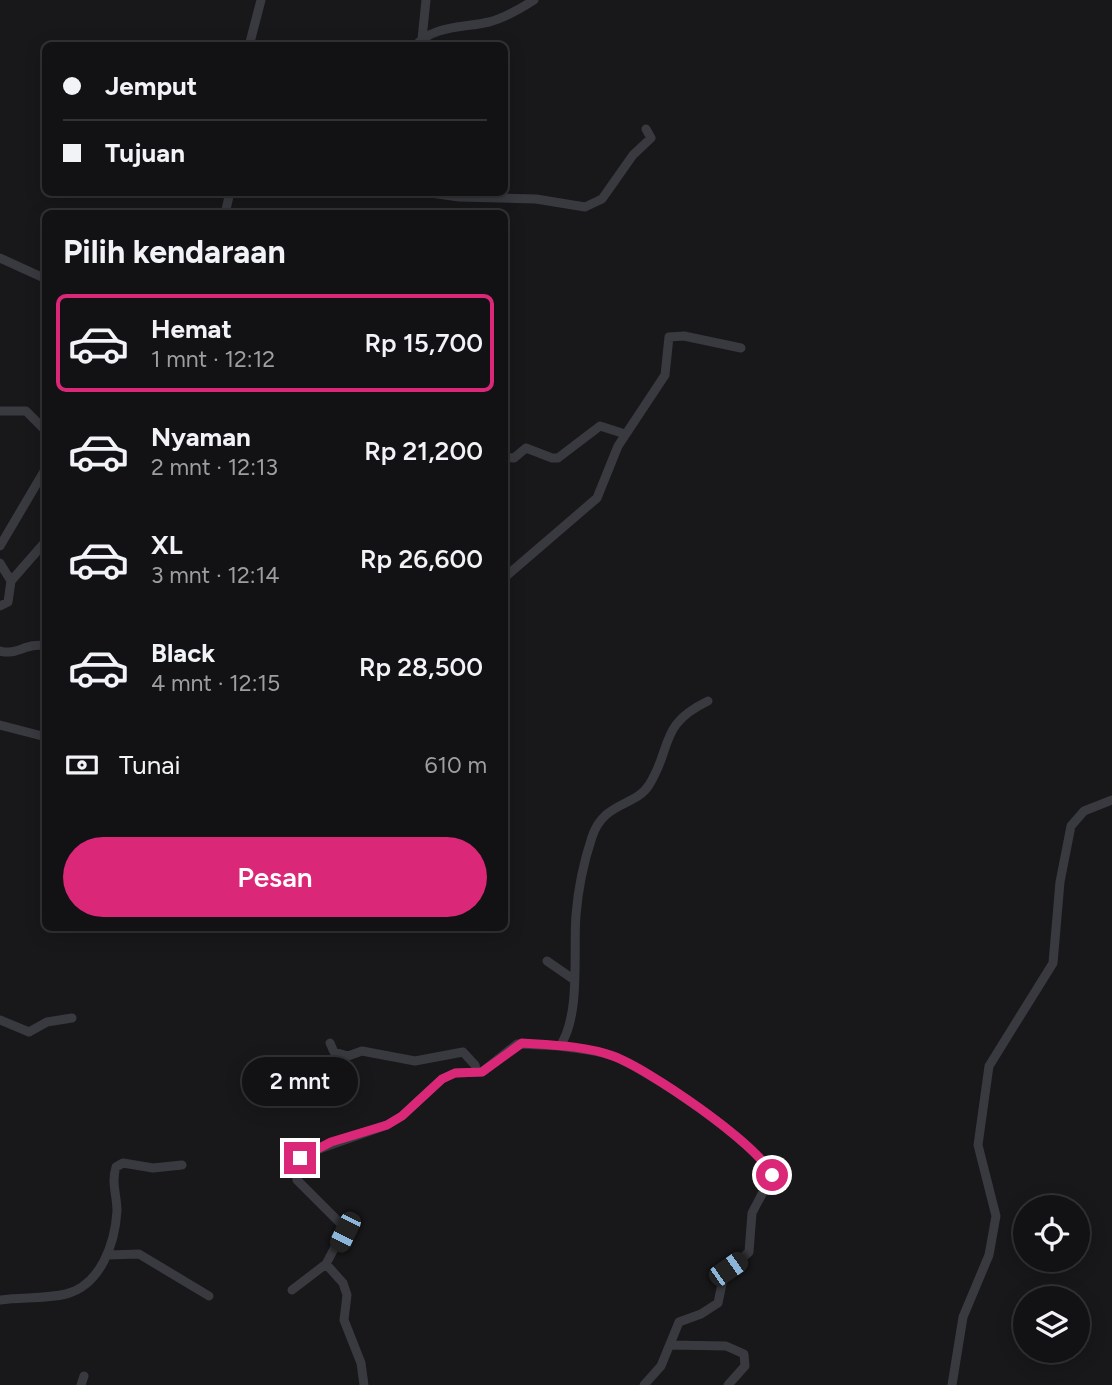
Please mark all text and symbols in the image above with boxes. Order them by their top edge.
text: Jemput [105,70,197,102]
text: Tujuan [105,137,185,169]
text: Pilih kendaraan [63,233,286,271]
icon: car [67,312,130,375]
text: Hemat [151,313,232,345]
text: Rp 15,700 [365,327,483,359]
text: 1 mnt · 12:12 [151,345,275,373]
icon: car [67,420,130,483]
text: Nyaman [151,421,251,453]
text: Rp 21,200 [364,435,483,467]
text: 2 mnt · 12:13 [151,453,278,481]
icon: car [67,528,130,591]
text: XL [151,529,183,561]
text: Rp 26,600 [360,543,483,575]
text: 3 mnt · 12:14 [151,561,279,589]
icon: car [67,636,130,699]
text: Black [151,637,215,669]
text: Rp 28,500 [359,651,483,683]
text: 4 mnt · 12:15 [151,669,280,697]
icon: cash [63,746,101,784]
text: Tunai [119,749,180,781]
text: 610 m [424,751,487,779]
button: Pesan [63,837,487,917]
callout: 2 mnt [242,1056,358,1106]
text: 2 mnt [270,1067,330,1095]
route end [284,1142,316,1174]
route start [756,1159,788,1191]
map controls [1013,1195,1090,1363]
button: locate [1013,1195,1090,1272]
car [327,1209,364,1255]
car [705,1248,752,1290]
button: layers [1013,1286,1090,1363]

